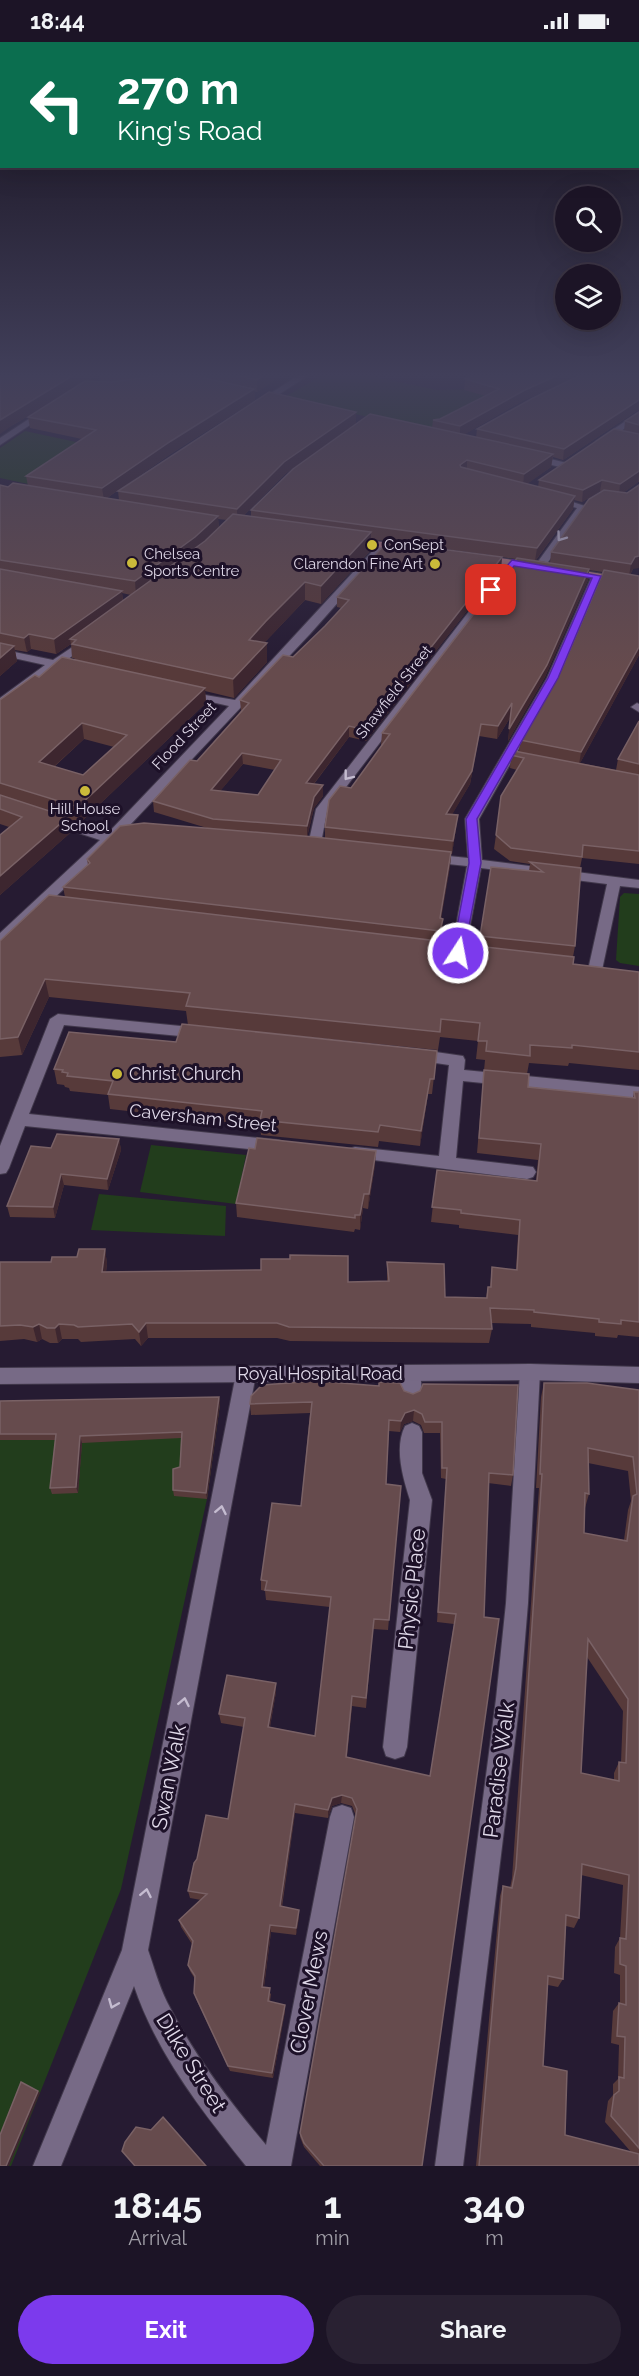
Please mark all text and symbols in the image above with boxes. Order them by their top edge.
text: 18:44 [30,8,85,34]
text: 270 m [117,65,239,114]
icon: left [18,66,96,144]
text: King's Road [117,115,262,146]
map controls [555,186,621,330]
button: search [555,186,621,252]
button: layers [555,264,621,330]
one-way arrow [557,530,568,541]
place label: ConSept [384,536,444,554]
marker: ConSept [365,538,379,552]
place label: Chelsea Sports Centre [144,545,239,580]
place label: Clarendon Fine Art [294,555,423,573]
marker: Chelsea Sports Centre [125,556,139,570]
marker: Clarendon Fine Art [428,557,442,571]
pin [465,564,516,615]
icon: arrive [474,573,507,606]
street label: Shawfield Street [352,642,436,742]
street label: Flood Street [148,699,220,773]
one-way arrow [345,769,356,780]
marker: Hill House School [78,784,92,798]
place label: Hill House School [50,800,121,835]
position arrow [426,921,490,985]
place label: Christ Church [129,1063,241,1084]
marker: Christ Church [110,1067,124,1081]
street label: Caversham Street [128,1099,278,1136]
street label: Royal Hospital Road [237,1363,403,1384]
one-way arrow [214,1505,227,1515]
street label: Physic Place [393,1527,430,1651]
one-way arrow [177,1697,190,1707]
street label: Paradise Walk [478,1700,519,1839]
street label: Swan Walk [146,1722,191,1832]
one-way arrow [139,1888,152,1898]
street label: Clover Mews [284,1928,333,2056]
one-way arrow [108,1998,120,2009]
street label: Dilke Street [151,2009,232,2117]
text: 18:45 [113,2184,202,2226]
text: 1 [324,2184,341,2226]
text: 340 [463,2184,526,2226]
text: Arrival [128,2226,187,2250]
text: min [315,2226,350,2250]
text: m [485,2226,504,2250]
button: Exit [18,2295,314,2364]
button: Share [326,2295,621,2364]

